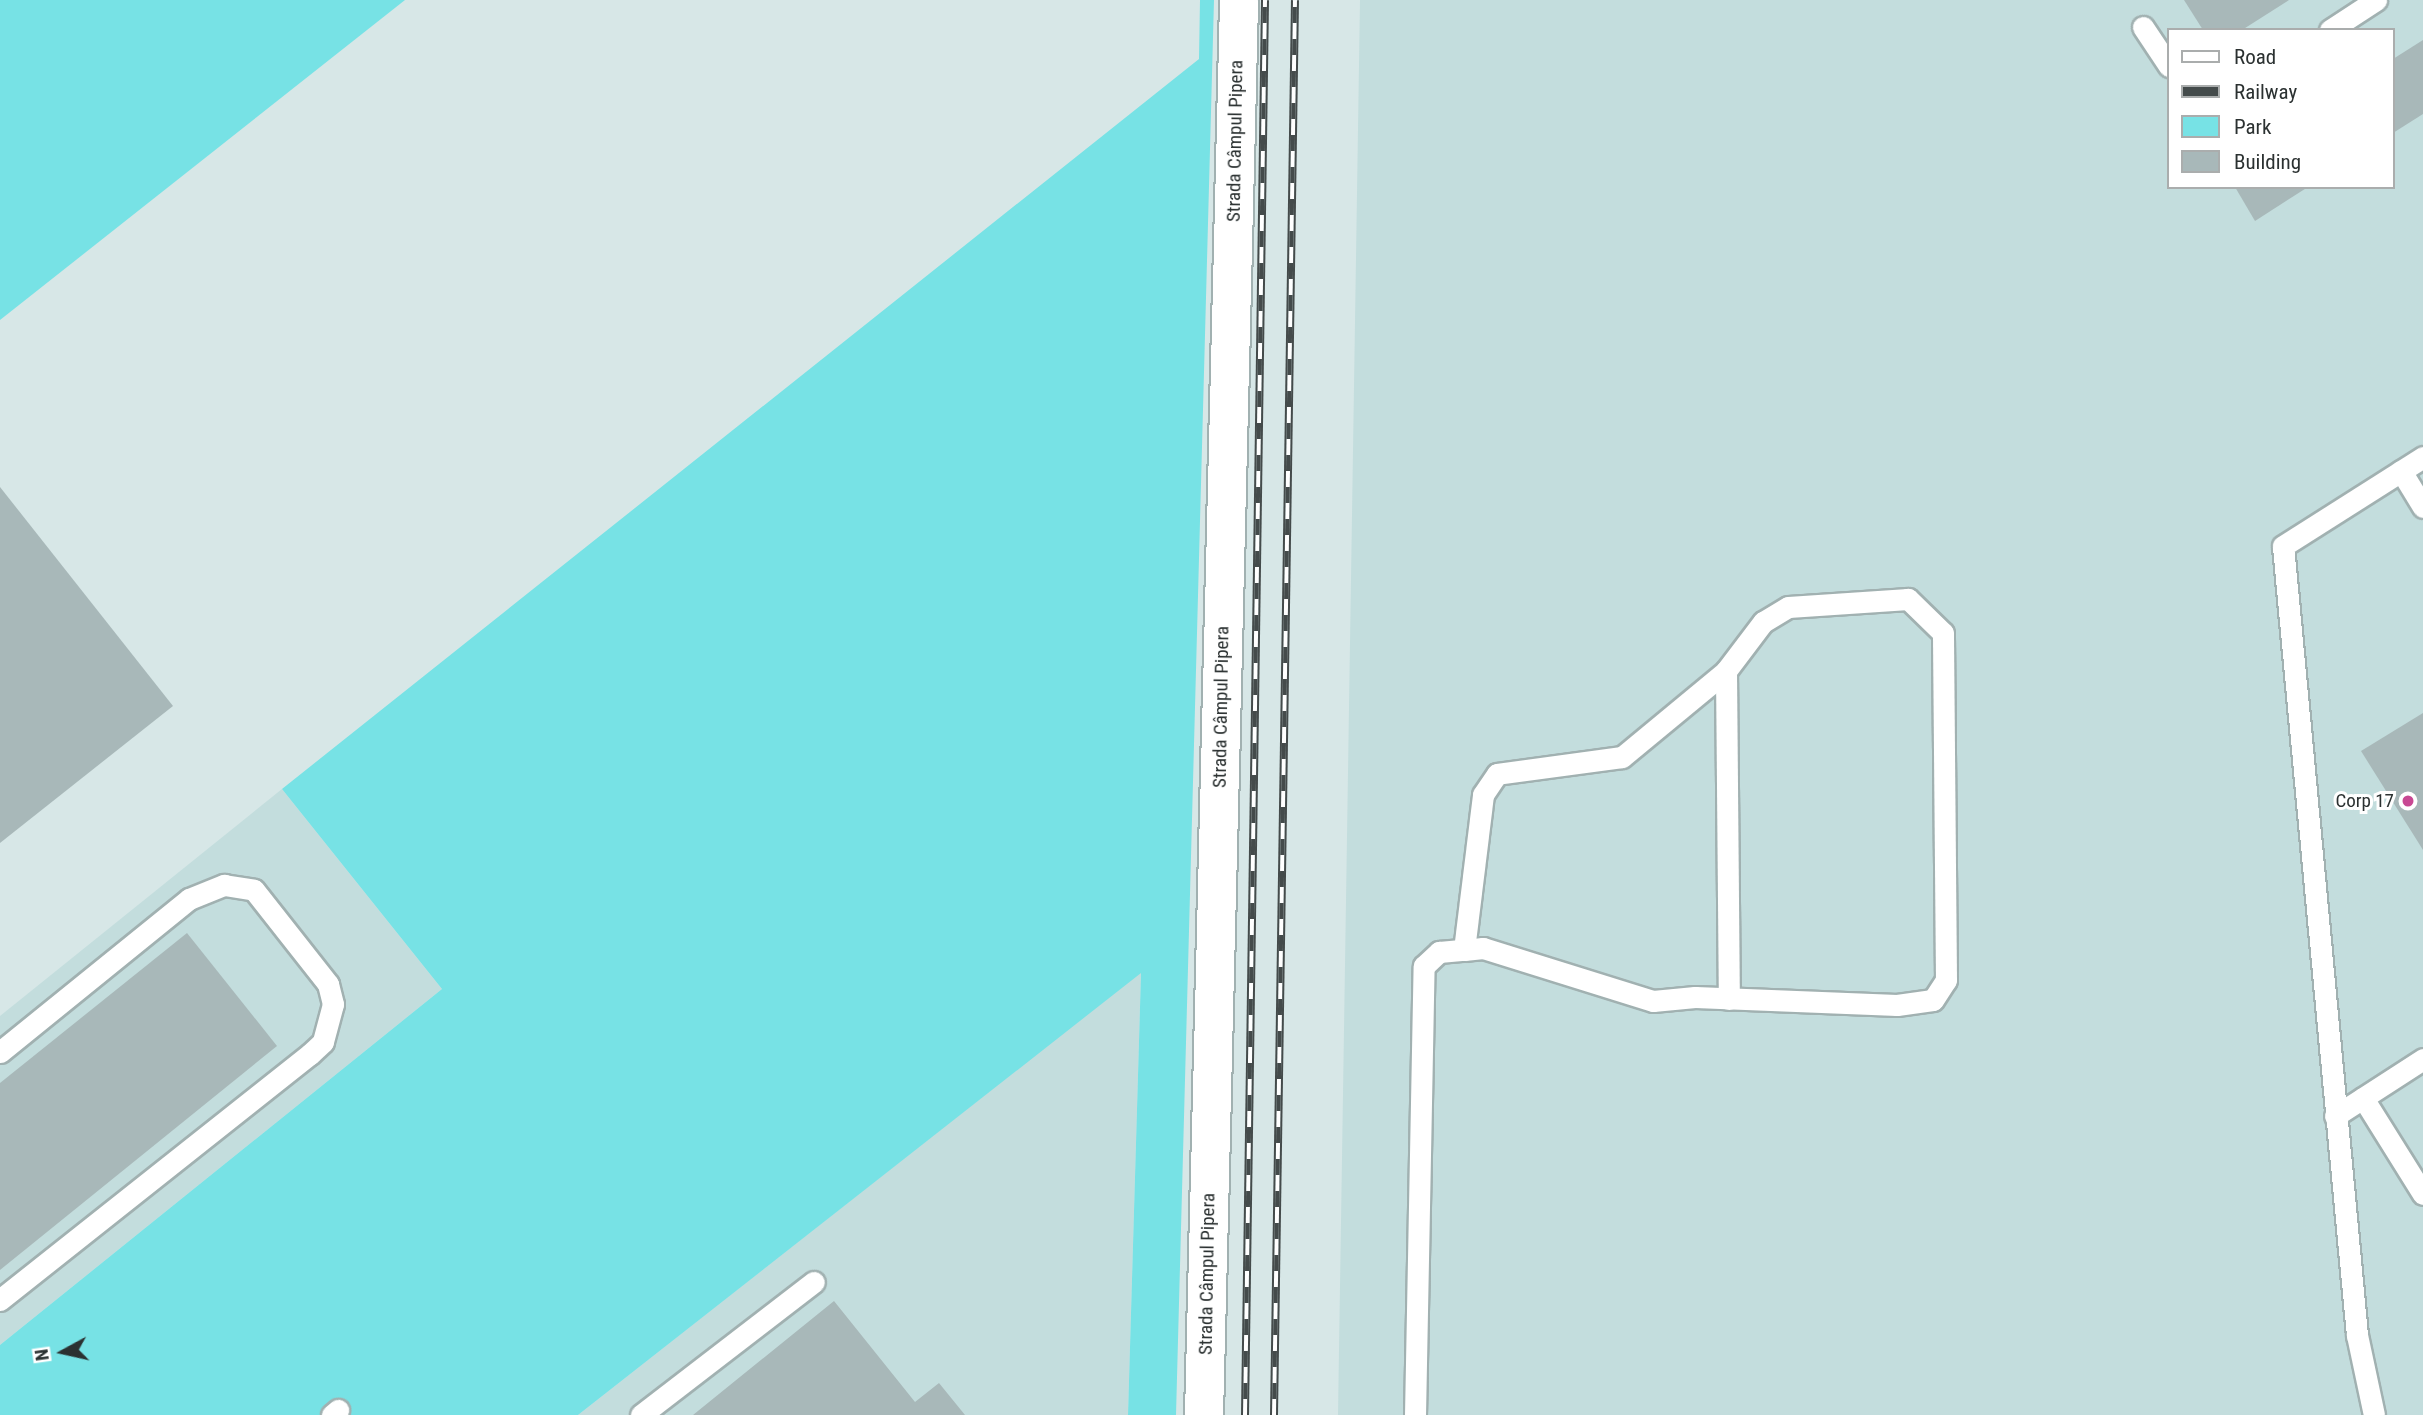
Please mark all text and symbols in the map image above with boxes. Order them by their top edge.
legend [2168,28,2395,189]
text: Road [2234,45,2276,69]
street label: Strada Câmpul Pipera [1222,60,1248,222]
text: Railway [2234,80,2297,104]
text: Park [2234,115,2271,139]
text: Building [2234,150,2301,174]
street label: Strada Câmpul Pipera [1208,626,1234,788]
place label: Corp 17 [2335,790,2394,812]
marker: Corp 17 [2400,793,2416,809]
street label: Strada Câmpul Pipera [1194,1193,1220,1355]
north arrow [28,1317,98,1387]
text: N [30,1348,54,1362]

